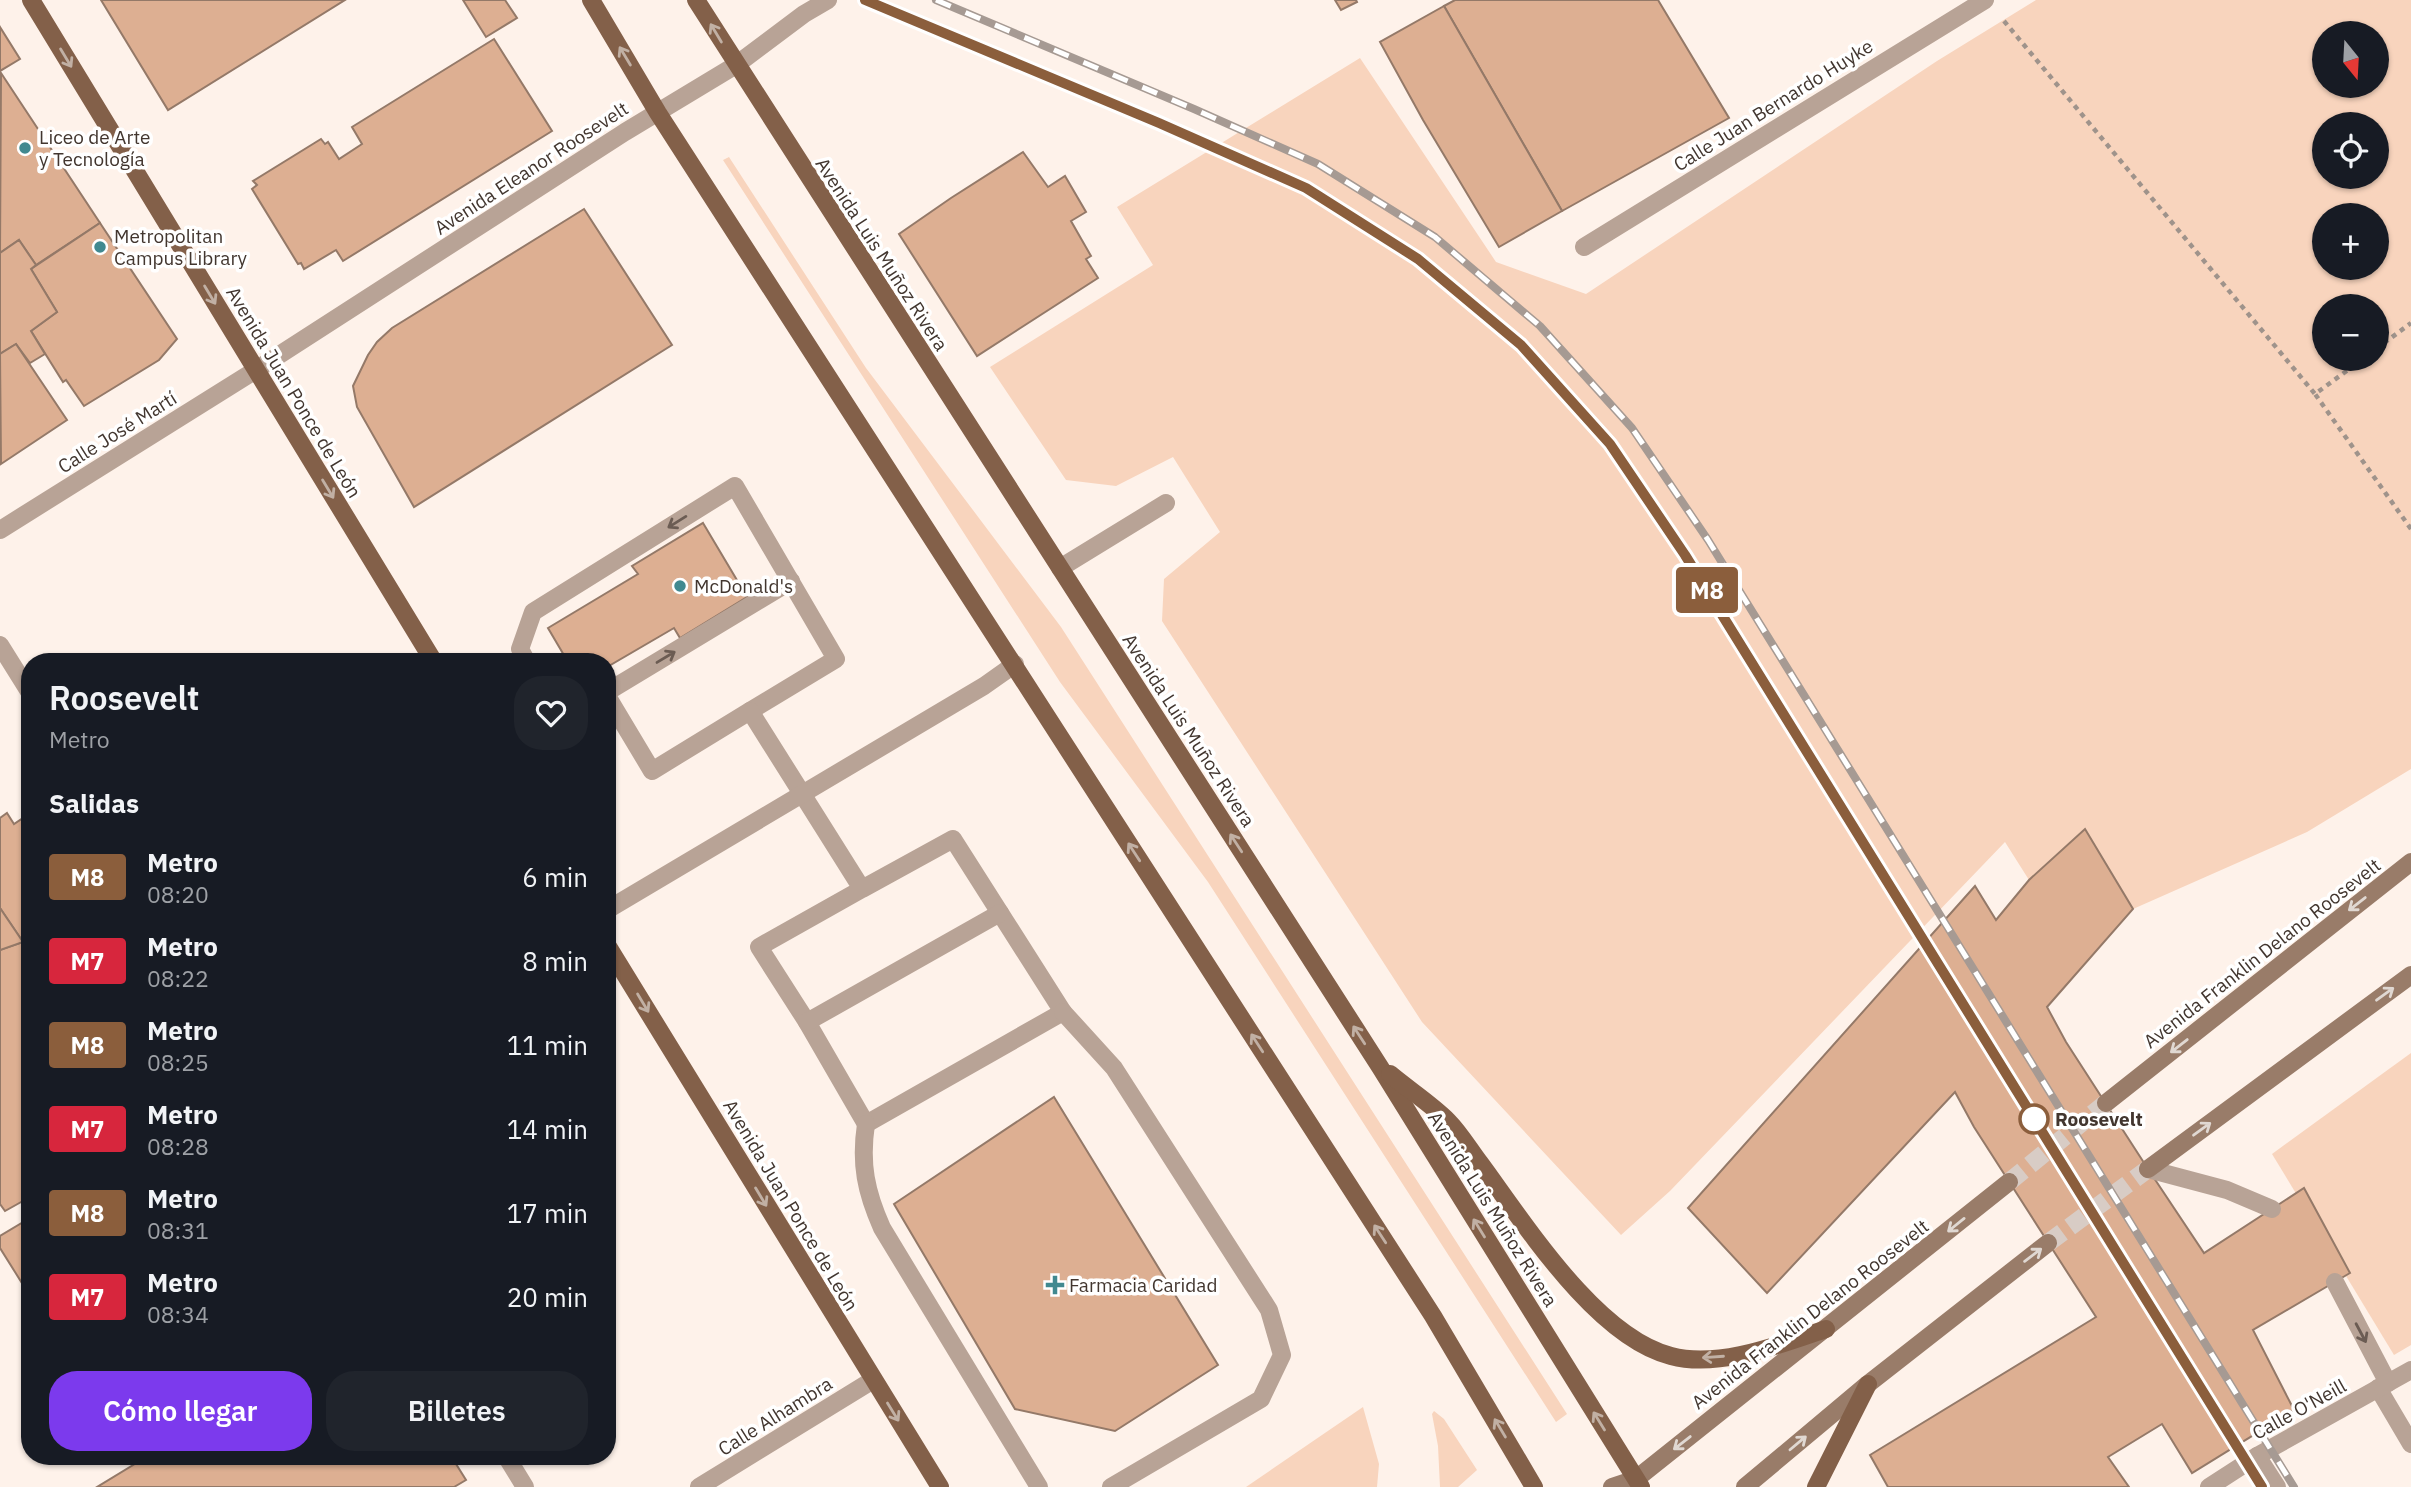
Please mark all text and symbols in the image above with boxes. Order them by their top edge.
north arrow [2312,21,2389,98]
map controls [2312,21,2389,371]
one-way arrow [709,23,723,43]
street label: Calle Juan Bernardo Huyke [1669,34,1877,176]
one-way arrow [617,47,631,67]
one-way arrow [60,48,74,68]
street label: Avenida Eleanor Roosevelt [430,96,632,240]
button: locate [2312,112,2389,189]
place label: Liceo de Arte y Tecnología [39,125,150,171]
marker: Liceo de Arte y Tecnología [17,140,33,156]
street label: Avenida Luis Muñoz Rivera [810,153,954,355]
button: + [2312,203,2389,280]
place label: Metropolitan Campus Library [114,224,248,270]
marker: Metropolitan Campus Library [92,239,108,255]
street label: Avenida Juan Ponce de León [221,282,367,502]
one-way arrow [203,284,217,304]
button: − [2312,294,2389,371]
street label: Calle José Martí [53,386,181,478]
one-way arrow [322,478,336,498]
one-way arrow [667,515,687,529]
line badge: M8 [1676,567,1738,613]
place label: McDonald's [694,574,793,598]
text: M8 [1690,574,1724,606]
marker: McDonald's [672,578,688,594]
street label: Avenida Luis Muñoz Rivera [1117,629,1261,831]
one-way arrow [655,649,675,663]
text: Roosevelt [49,676,199,719]
button: heart [514,676,588,750]
text: Metro [49,724,110,754]
text: Salidas [49,786,139,820]
one-way arrow [1229,834,1243,854]
one-way arrow [1127,843,1141,862]
text: Metro [147,845,218,879]
street label: Avenida Franklin Delano Roosevelt [2139,853,2385,1053]
text: 6 min [522,860,588,894]
text: M8 [70,861,105,893]
text: 08:20 [147,879,209,909]
one-way arrow [2349,897,2367,912]
text: Metro [147,929,218,963]
text: 8 min [522,944,588,978]
text: M7 [70,945,105,977]
text: 08:22 [147,963,209,993]
one-way arrow [2375,986,2394,1001]
one-way arrow [636,993,650,1013]
text: Metro [147,1013,218,1047]
one-way arrow [1352,1025,1366,1045]
text: 11 min [507,1028,588,1062]
text: M8 [70,1029,105,1061]
one-way arrow [1250,1034,1265,1053]
one-way arrow [2171,1038,2189,1053]
text: 08:25 [147,1047,209,1077]
street label: Avenida Juan Ponce de León [718,1095,864,1315]
text: Metro [147,1097,218,1131]
marker: Roosevelt [2019,1104,2049,1134]
street label: Avenida Luis Muñoz Rivera [1423,1107,1563,1311]
place label: Roosevelt [2055,1107,2143,1131]
text: 14 min [507,1112,588,1146]
text: M7 [70,1113,105,1145]
one-way arrow [2193,1122,2212,1137]
text: 08:28 [147,1131,209,1161]
text: Metro [147,1181,218,1215]
one-way arrow [755,1187,769,1207]
text: 17 min [507,1196,588,1230]
text: M8 [70,1197,105,1229]
street label: Avenida Franklin Delano Roosevelt [1687,1214,1933,1414]
text: 08:31 [147,1215,209,1245]
one-way arrow [1948,1217,1966,1233]
one-way arrow [1472,1218,1486,1238]
one-way arrow [1373,1225,1387,1245]
one-way arrow [2023,1248,2042,1263]
text: Metro [147,1265,218,1299]
place label: Farmacia Caridad [1069,1273,1218,1297]
marker: Farmacia Caridad [1047,1277,1063,1293]
text: 20 min [507,1280,588,1314]
text: M7 [70,1281,105,1313]
text: 08:34 [147,1299,209,1329]
one-way arrow [2355,1322,2369,1342]
one-way arrow [1702,1351,1725,1364]
button: Cómo llegar [49,1371,312,1451]
button: Billetes [326,1371,588,1451]
street label: Calle Alhambra [713,1371,837,1461]
street label: Calle O'Neill [2248,1373,2350,1445]
one-way arrow [887,1402,901,1422]
one-way arrow [1592,1412,1606,1432]
one-way arrow [1492,1419,1506,1439]
one-way arrow [1673,1435,1692,1450]
one-way arrow [1788,1435,1806,1451]

